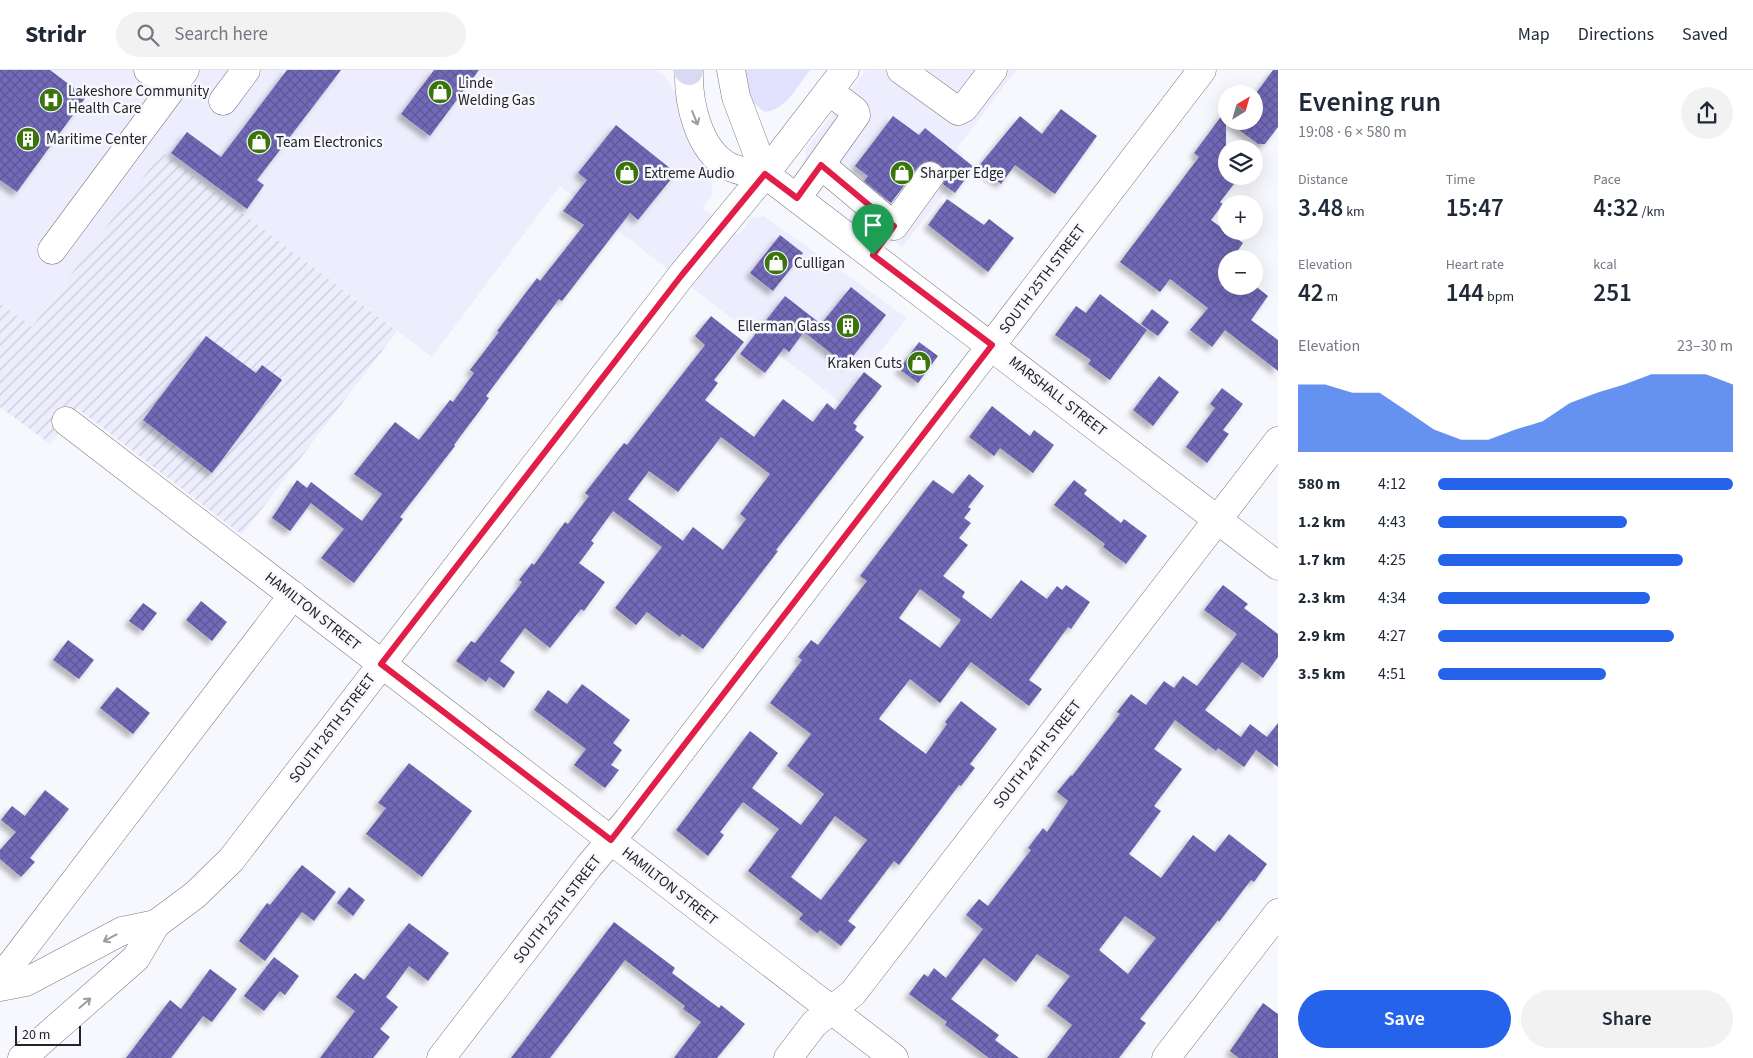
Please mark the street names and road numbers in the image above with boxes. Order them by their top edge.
street label: SOUTH 25TH STREET [994,220,1091,338]
street label: MARSHALL STREET [1004,351,1111,441]
street label: HAMILTON STREET [260,567,365,656]
street label: SOUTH 26TH STREET [284,669,381,787]
street label: SOUTH 24TH STREET [988,696,1086,813]
street label: HAMILTON STREET [617,842,722,931]
street label: SOUTH 25TH STREET [508,851,606,968]

